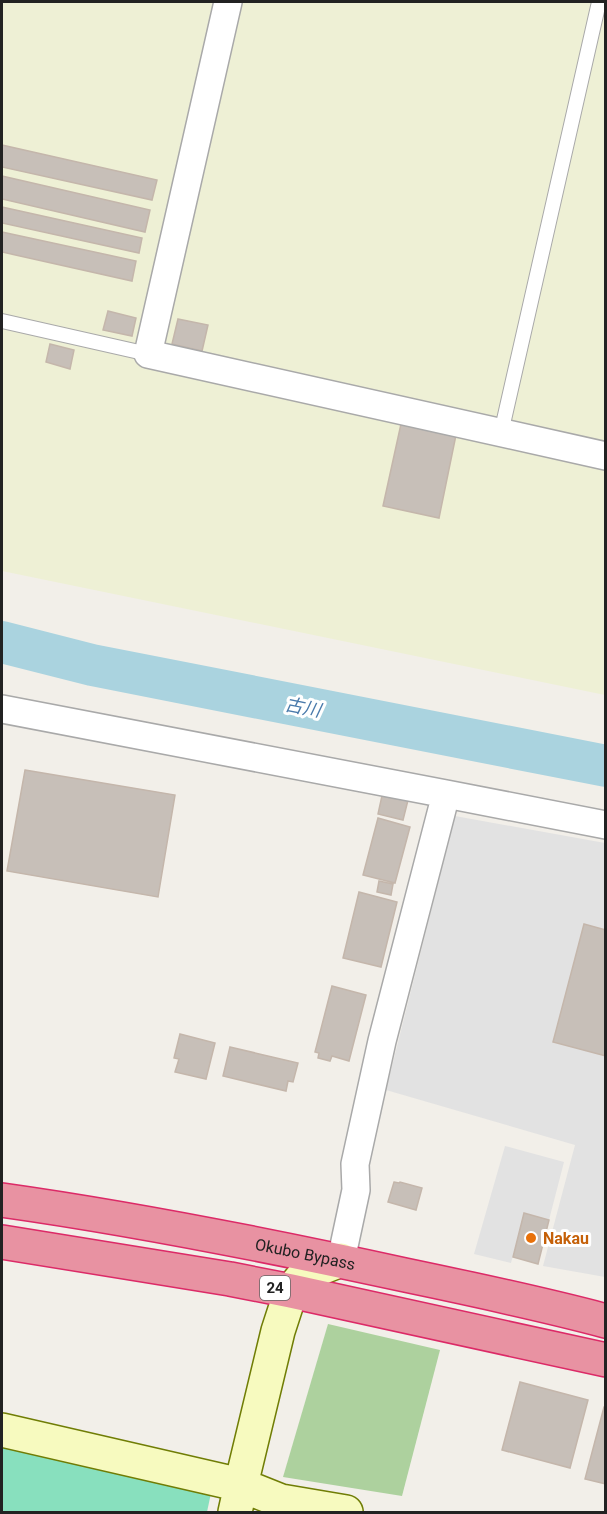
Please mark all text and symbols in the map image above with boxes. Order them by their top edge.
water label: 古川 [283,693,325,721]
place label: Nakau [543,1229,589,1248]
marker: Nakau [524,1231,538,1245]
street label: Okubo Bypass [253,1234,357,1274]
road number: 24 [260,1276,290,1300]

